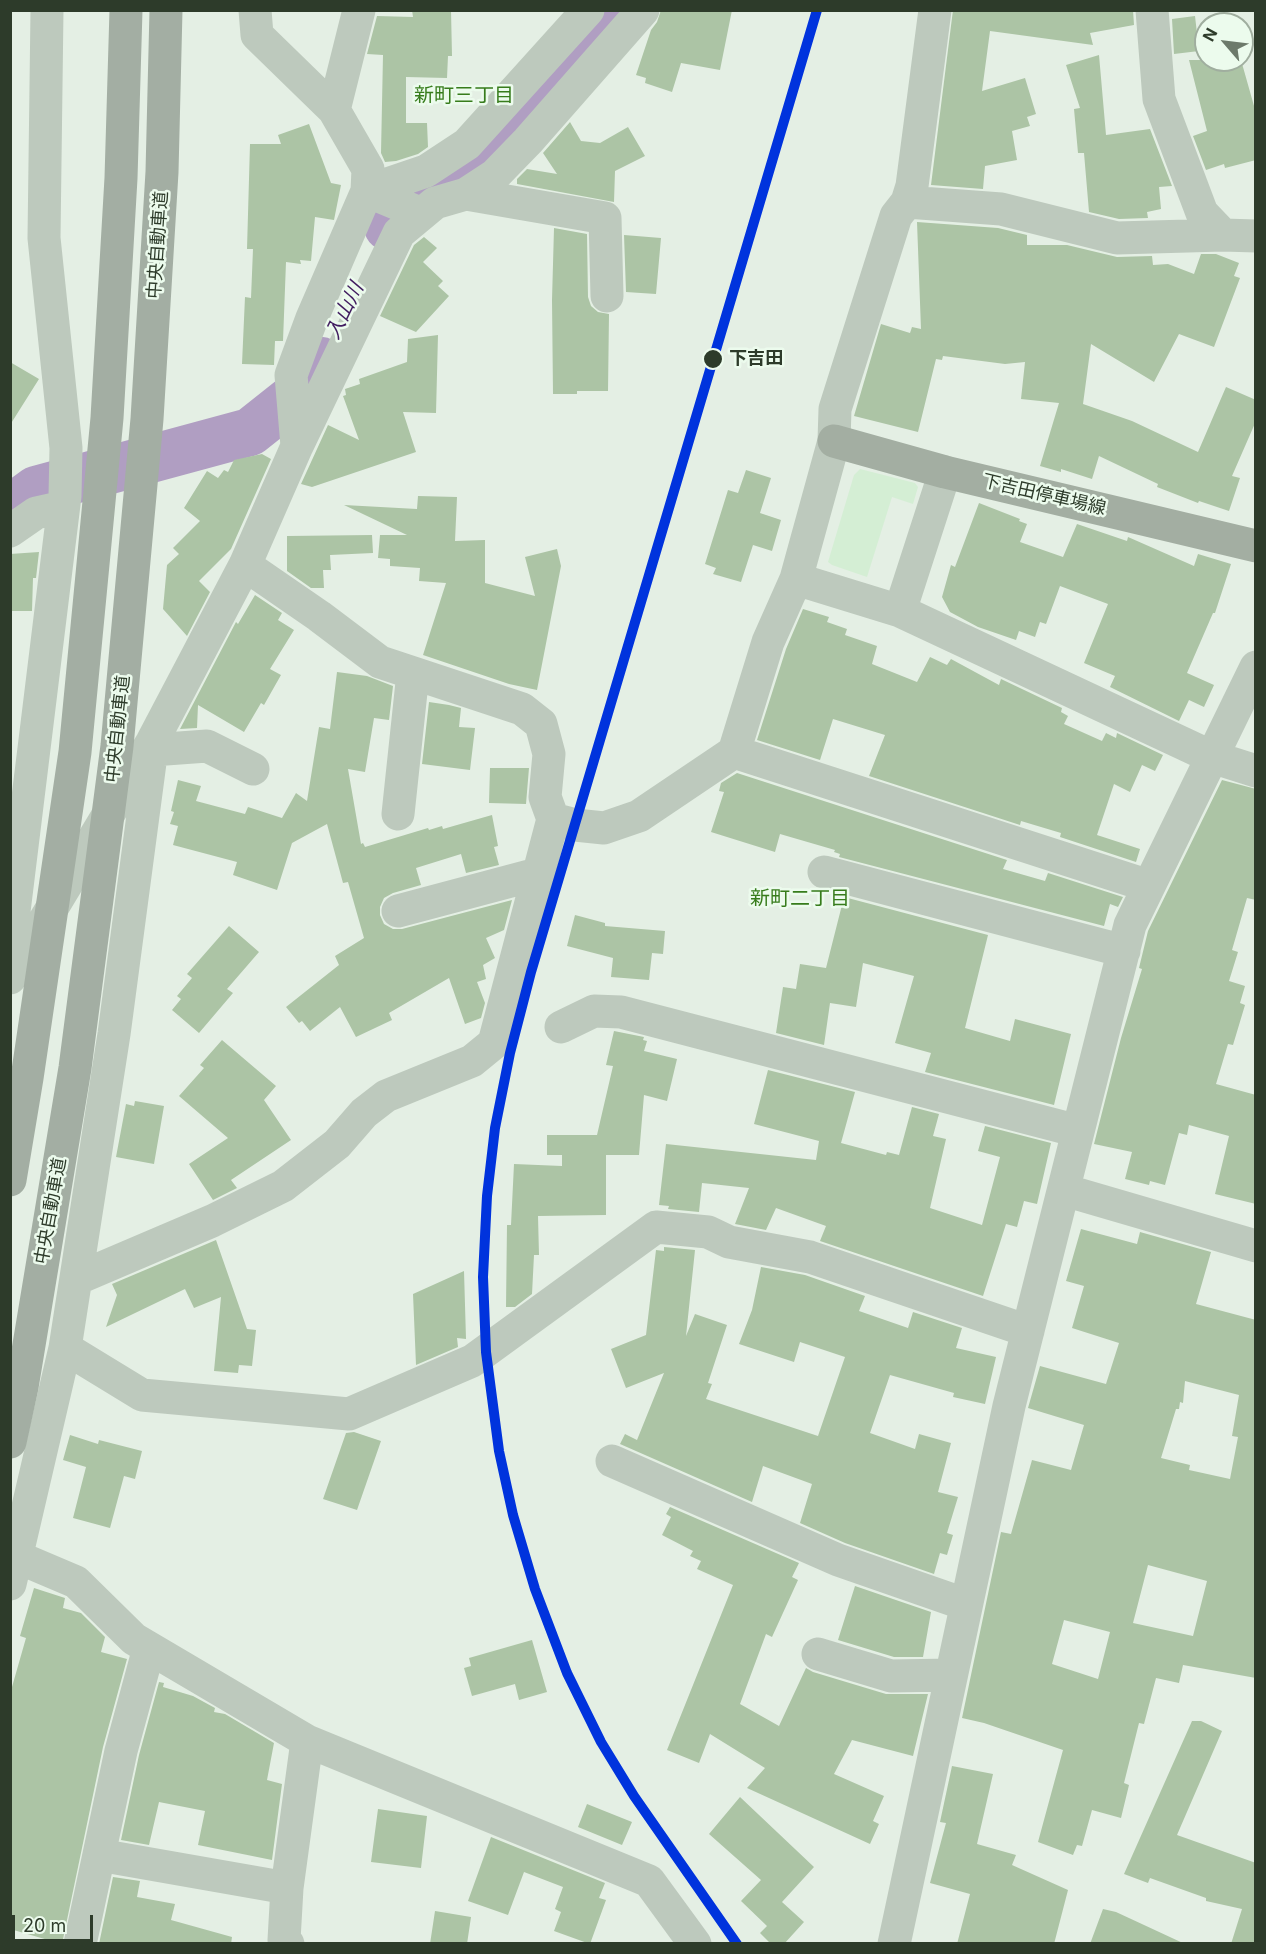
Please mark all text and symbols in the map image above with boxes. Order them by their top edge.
north arrow [1194,12,1254,72]
text: N [1198,24,1222,45]
district label: 新町三丁目 [414,84,514,108]
street label: 中央自動車道 [143,190,173,300]
water label: 入山川 [321,279,369,343]
marker: 下吉田 [702,348,724,370]
place label: 下吉田 [729,348,783,370]
street label: 下吉田停車場線 [980,470,1108,520]
street label: 中央自動車道 [102,674,134,784]
district label: 新町二丁目 [750,887,850,911]
street label: 中央自動車道 [31,1156,71,1266]
scale bar [15,1903,96,1941]
text: 20 m [23,1915,66,1936]

